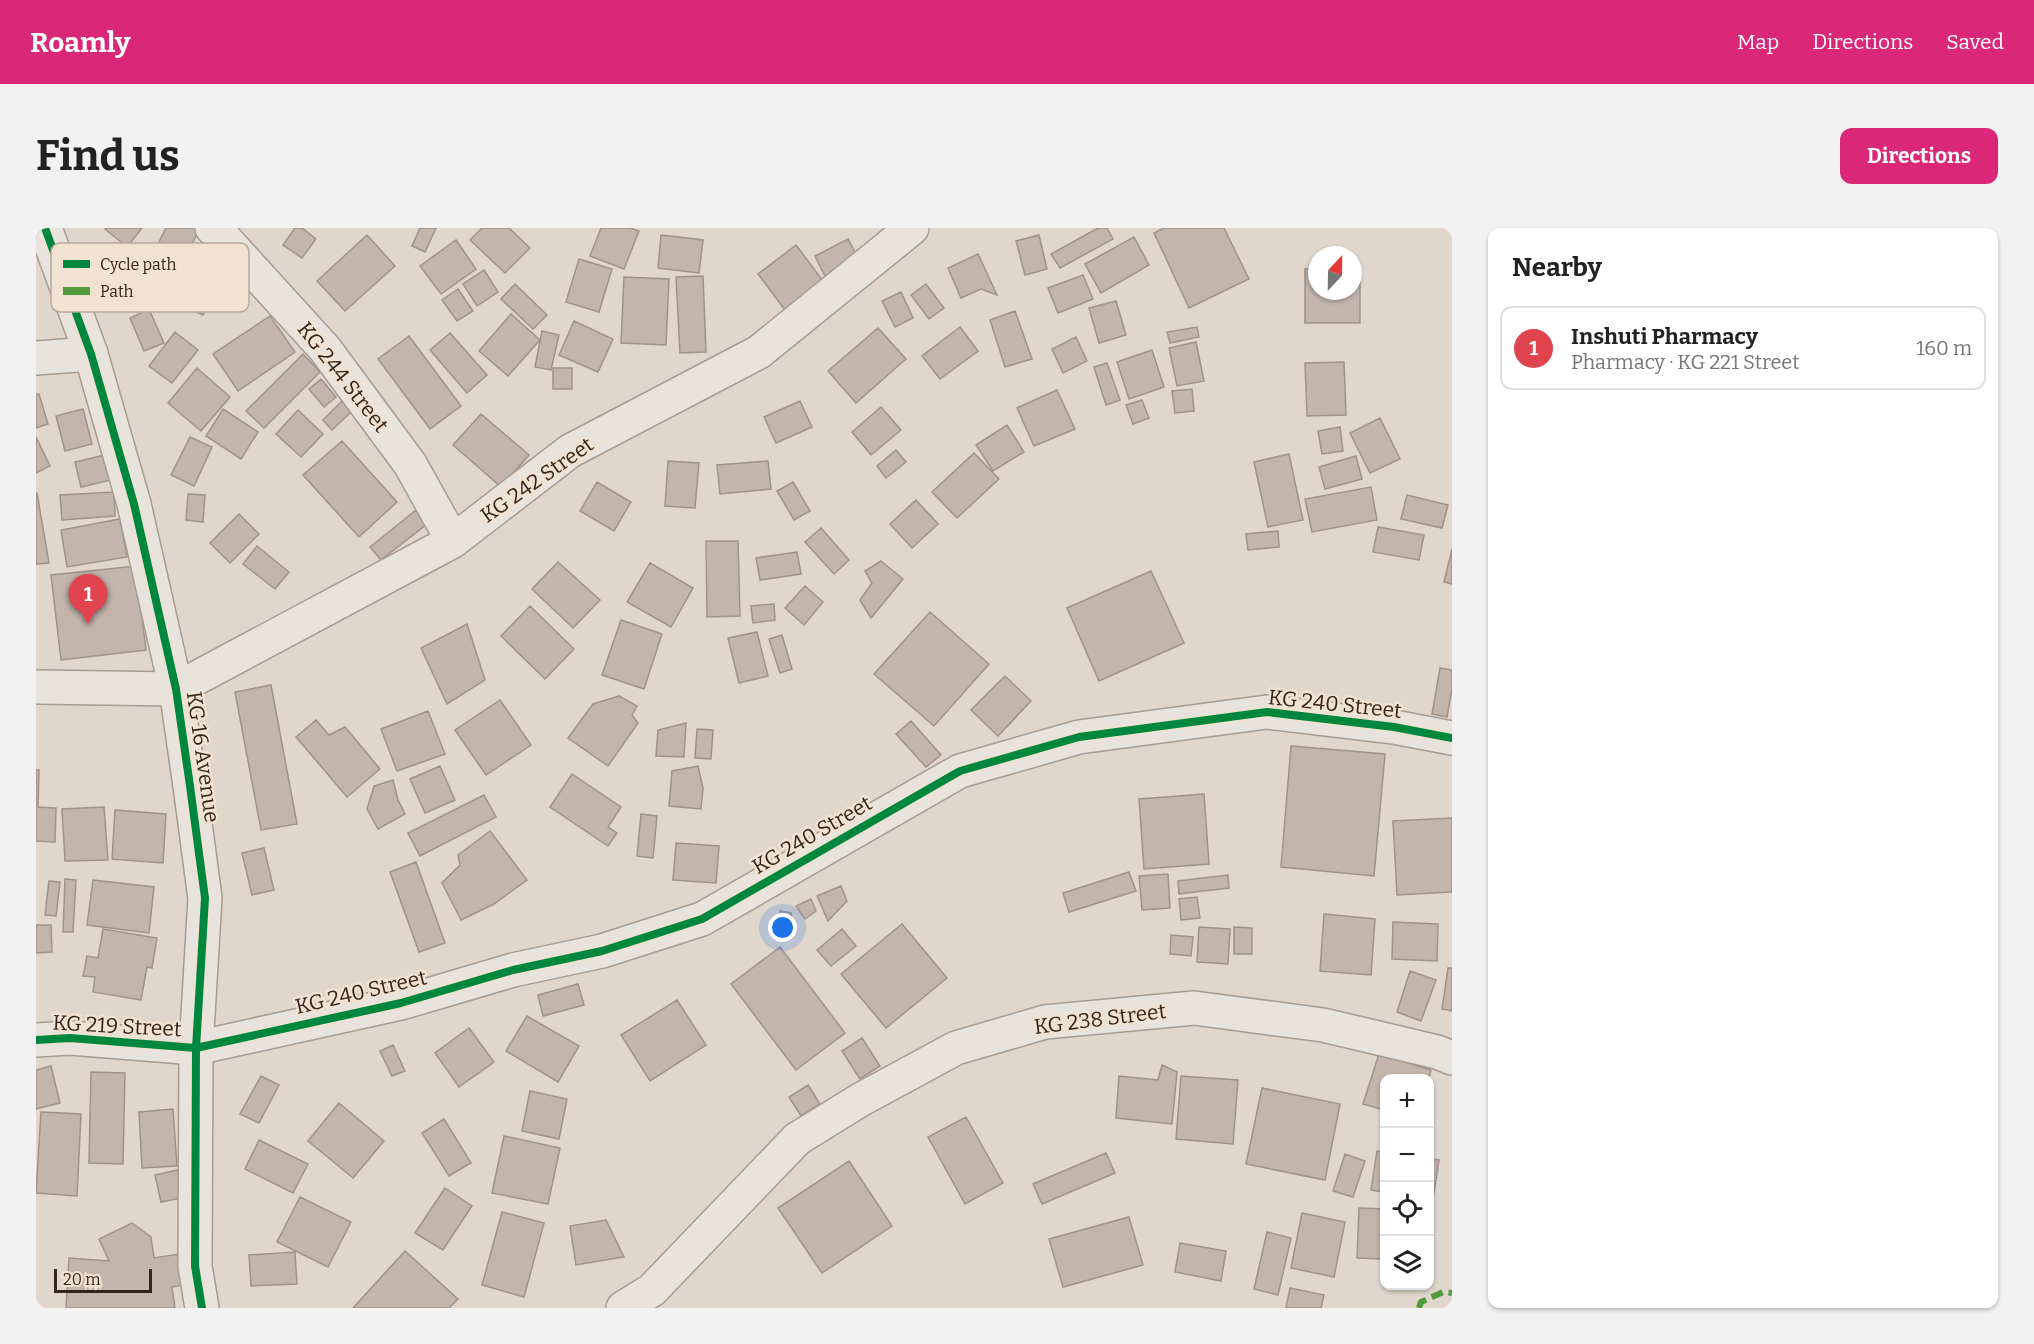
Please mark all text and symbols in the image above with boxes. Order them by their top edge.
text: Roamly [30,26,131,59]
text: Map [1737,29,1779,55]
text: Directions [1812,29,1913,55]
text: Saved [1946,29,2004,55]
button: Directions [1840,128,1998,184]
text: Find us [36,131,180,181]
legend [51,243,249,312]
north arrow [1308,246,1362,300]
text: Nearby [1512,252,1602,283]
text: Cycle path [100,255,176,274]
text: Path [100,282,134,301]
street label: KG 244 Street [292,317,394,438]
text: Inshuti Pharmacy [1571,323,1758,350]
text: 1 [1529,336,1538,360]
text: 160 m [1916,336,1972,360]
text: Pharmacy · KG 221 Street [1571,350,1800,374]
street label: KG 242 Street [475,431,599,529]
pin: 1 [68,574,108,624]
street label: KG 240 Street [1267,684,1403,724]
street label: KG 16 Avenue [181,690,225,824]
street label: KG 240 Street [747,790,877,880]
your location [768,913,797,942]
street label: KG 240 Street [293,964,430,1020]
street label: KG 238 Street [1032,998,1168,1040]
street label: KG 219 Street [52,1010,183,1042]
map controls [1380,1074,1434,1290]
button: + [1380,1074,1434,1128]
button: − [1380,1128,1434,1182]
button: locate [1380,1182,1434,1236]
button: layers [1380,1236,1434,1290]
scale bar [54,1266,152,1294]
text: 20 m [63,1270,100,1289]

